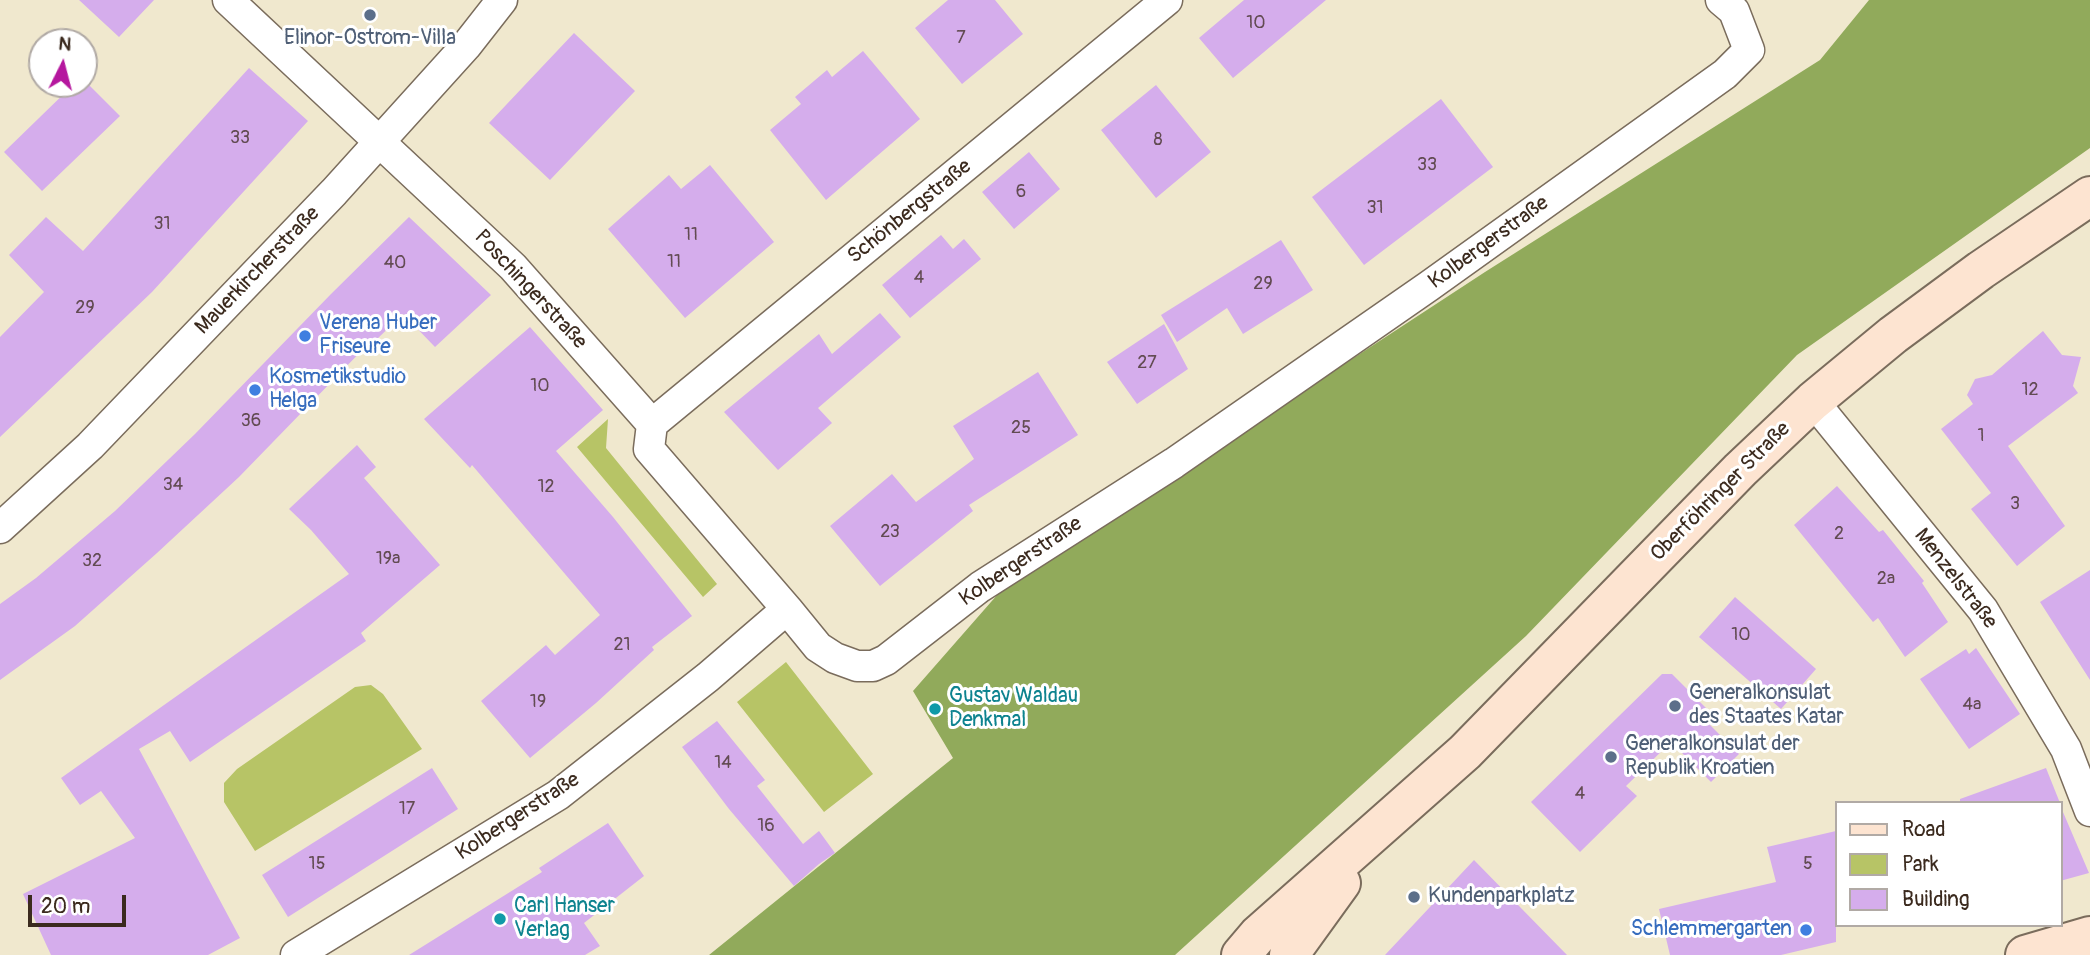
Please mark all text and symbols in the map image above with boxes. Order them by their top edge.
marker: Elinor-Ostrom-Villa [362,7,378,23]
house number: 10 [1246,12,1266,34]
place label: Elinor-Ostrom-Villa [284,26,456,52]
house number: 7 [956,27,966,49]
north arrow [28,28,98,98]
text: N [57,31,73,57]
house number: 33 [230,127,250,149]
house number: 8 [1153,129,1163,151]
street label: Schönbergstraße [843,154,977,270]
house number: 33 [1417,154,1437,176]
house number: 6 [1016,181,1026,203]
street label: Kolbergerstraße [1424,191,1554,295]
house number: 31 [1366,197,1384,219]
street label: Mauerkircherstraße [191,202,325,340]
house number: 31 [153,213,171,235]
house number: 11 [684,224,698,246]
street label: Poschingerstraße [468,225,592,355]
house number: 11 [667,251,681,273]
house number: 40 [384,252,406,274]
house number: 4 [914,267,924,289]
house number: 29 [1253,273,1273,295]
house number: 29 [75,297,95,319]
place label: Verena Huber Friseure [319,311,437,361]
marker: Verena Huber Friseure [297,328,313,344]
house number: 27 [1137,352,1157,374]
place label: Kosmetikstudio Helga [269,365,406,415]
house number: 10 [530,375,550,397]
house number: 12 [2021,379,2039,401]
marker: Kosmetikstudio Helga [247,382,263,398]
house number: 36 [241,410,261,432]
house number: 25 [1011,417,1031,439]
street label: Oberföhringer Straße [1646,417,1796,567]
house number: 1 [1977,425,1985,447]
house number: 34 [163,474,183,496]
house number: 12 [537,476,555,498]
house number: 3 [2010,493,2020,515]
street label: Kolbergerstraße [955,512,1087,612]
house number: 23 [880,521,900,543]
house number: 2 [1834,523,1844,545]
street label: Menzelstraße [1908,524,2002,634]
house number: 19a [376,548,400,570]
house number: 32 [82,550,102,572]
house number: 2a [1877,568,1895,590]
house number: 10 [1731,624,1751,646]
house number: 21 [613,634,631,656]
place label: Generalkonsulat des Staates Katar [1689,681,1844,731]
place label: Gustav Waldau Denkmal [949,684,1078,734]
house number: 19 [530,691,546,713]
house number: 4a [1963,694,1981,716]
marker: Generalkonsulat des Staates Katar [1667,698,1683,714]
marker: Gustav Waldau Denkmal [927,701,943,717]
place label: Generalkonsulat der Republik Kroatien [1625,732,1800,782]
marker: Generalkonsulat der Republik Kroatien [1603,749,1619,765]
house number: 14 [714,752,732,774]
street label: Kolbergerstraße [451,768,585,866]
house number: 4 [1575,783,1585,805]
house number: 17 [399,798,415,820]
legend [1834,801,2062,927]
house number: 16 [757,815,775,837]
text: Road [1902,816,1946,843]
text: Park [1902,851,1939,878]
house number: 15 [309,853,325,875]
house number: 5 [1803,853,1813,875]
scale bar [32,881,130,925]
place label: Kundenparkplatz [1428,884,1575,910]
text: Building [1902,886,1969,913]
marker: Kundenparkplatz [1406,889,1422,905]
text: 20 m [41,893,90,920]
place label: Carl Hanser Verlag [514,894,615,944]
marker: Carl Hanser Verlag [492,911,508,927]
place label: Schlemmergarten [1631,917,1792,943]
marker: Schlemmergarten [1798,922,1814,938]

